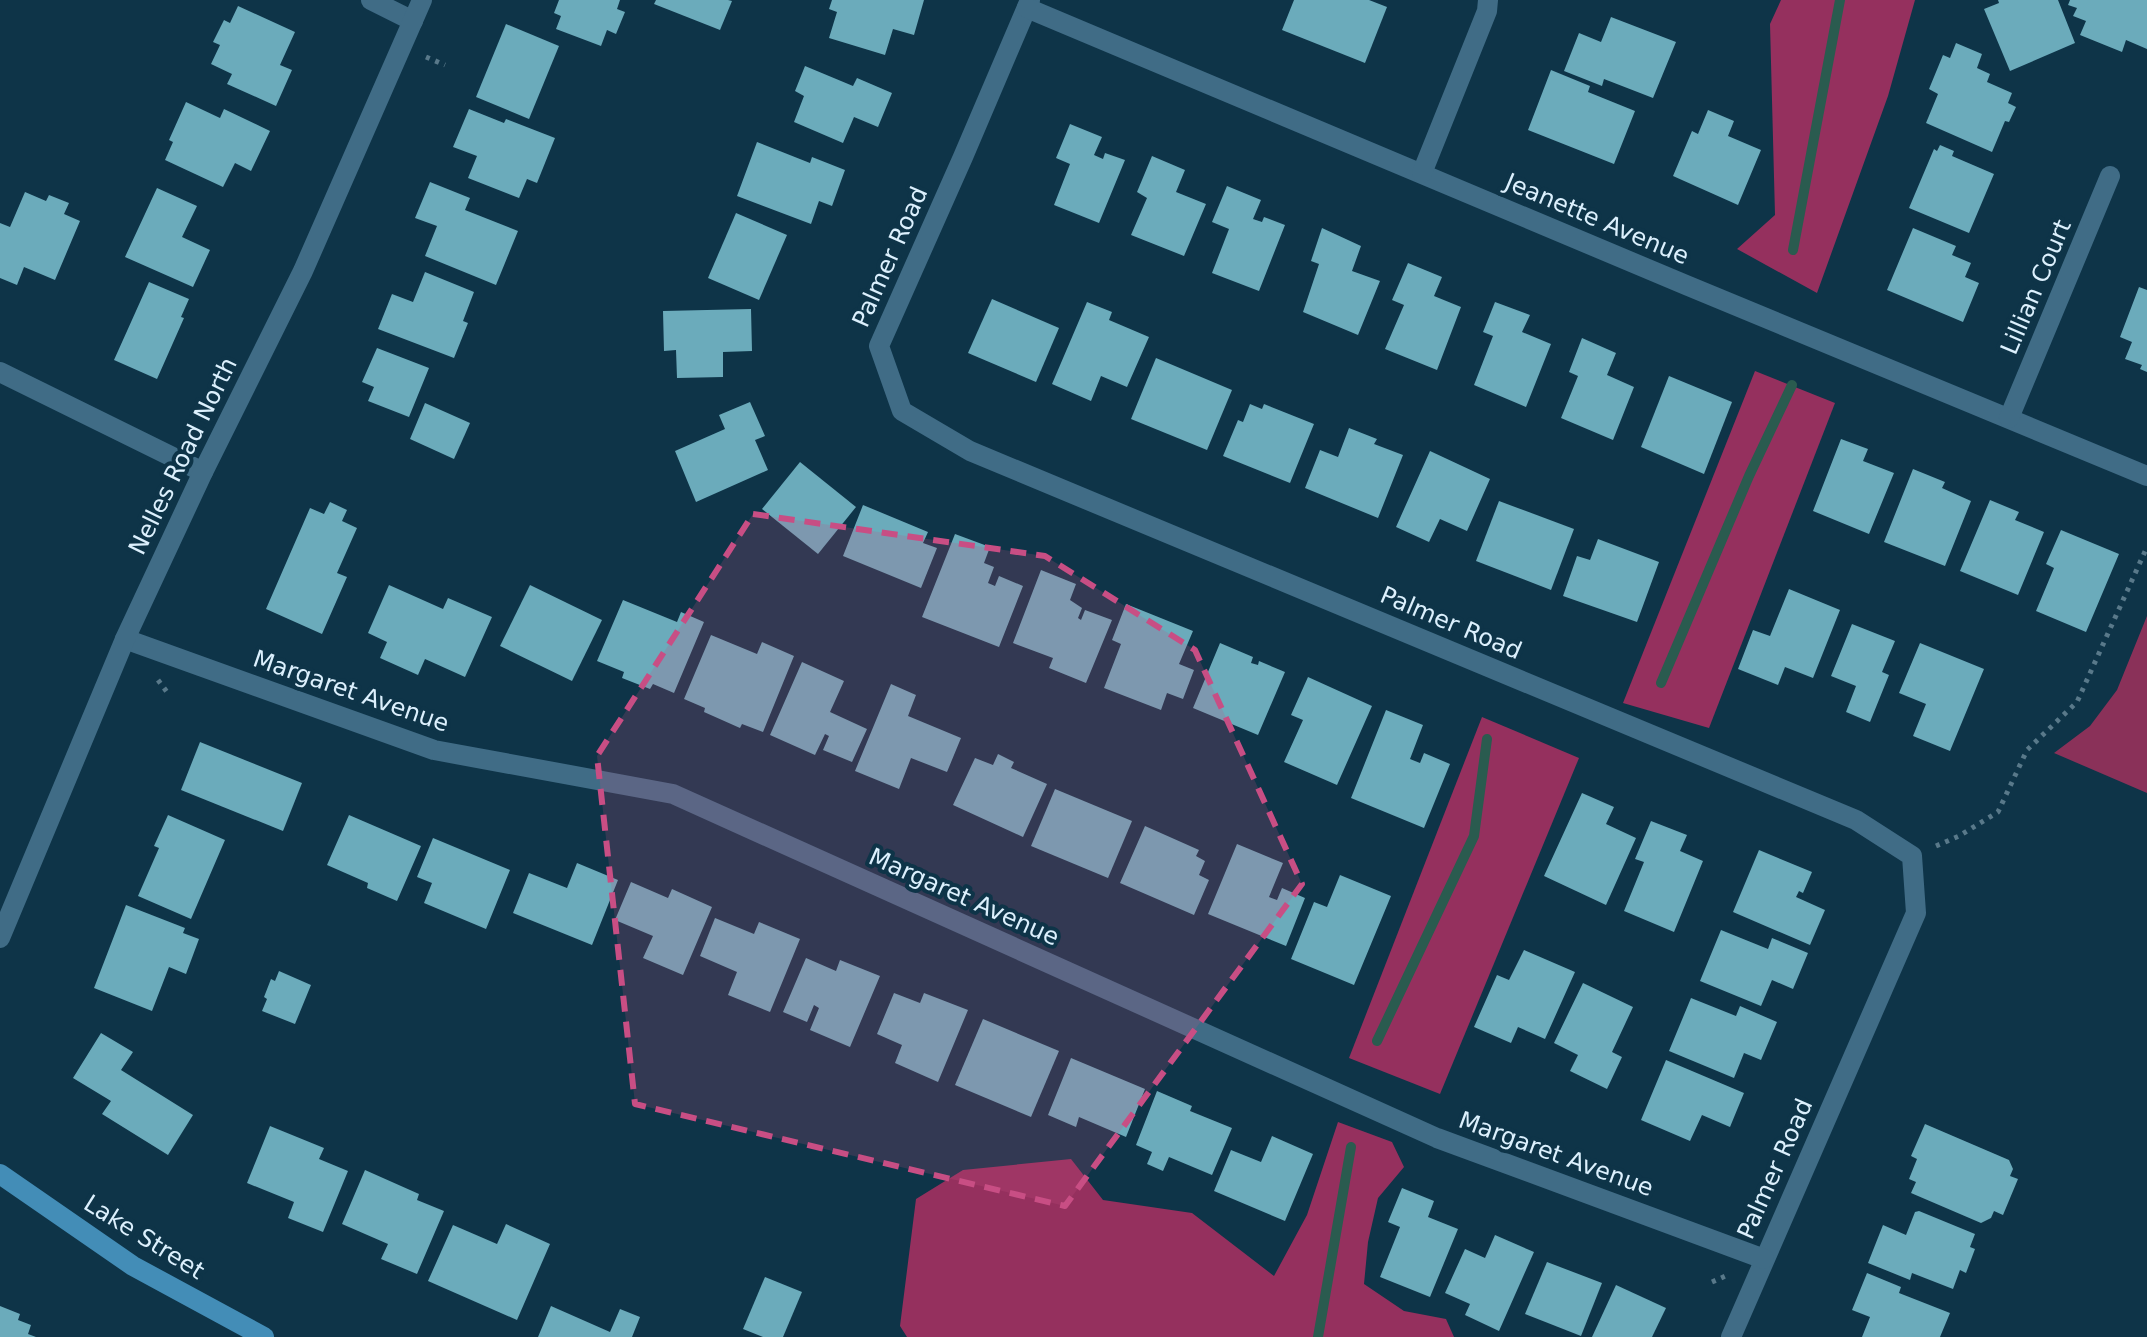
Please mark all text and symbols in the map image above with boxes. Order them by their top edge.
street label: Jeanette Avenue [1499,167,1693,270]
street label: Palmer Road [847,182,933,332]
street label: Lillian Court [1995,215,2077,359]
street label: Nelles Road North [123,353,243,559]
street label: Palmer Road [1376,581,1526,665]
street label: Margaret Avenue [249,644,453,738]
street label: Margaret Avenue [865,842,1063,952]
street label: Palmer Road [1732,1094,1818,1244]
street label: Margaret Avenue [1455,1106,1657,1202]
street label: Lake Street [79,1189,209,1285]

